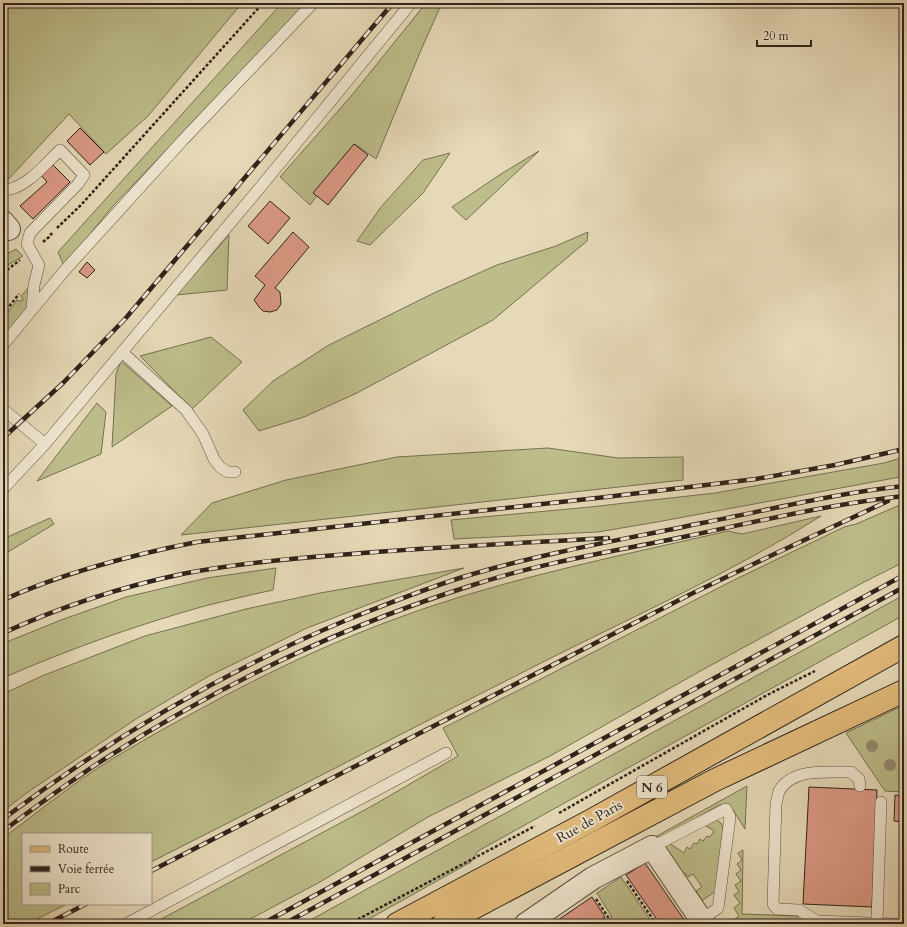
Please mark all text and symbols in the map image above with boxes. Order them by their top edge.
scale bar [757,22,811,48]
text: 20 m [763,28,790,44]
road number: N 6 [637,776,667,798]
street label: Rue de Paris [553,795,626,847]
legend [22,833,152,905]
text: Route [58,841,89,857]
text: Voie ferrée [58,861,114,877]
text: Parc [58,881,81,897]

